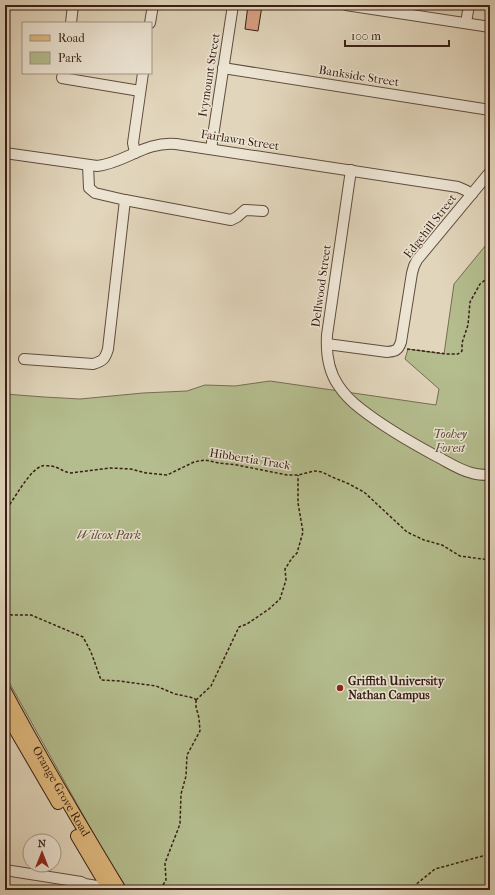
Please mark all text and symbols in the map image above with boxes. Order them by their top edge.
legend [22,22,152,74]
scale bar [345,22,449,48]
text: 100 m [351,29,381,43]
text: Road [58,31,85,45]
street label: Ivymount Street [195,31,223,118]
text: Park [58,51,83,65]
street label: Bankside Street [318,63,401,89]
street label: Fairlawn Street [200,127,281,153]
street label: Edgehill Street [401,191,460,261]
street label: Dellwood Street [308,243,334,328]
park label: Toohey Forest [433,427,468,455]
street label: Hibbertia Track [208,446,292,472]
park label: Wilcox Park [77,528,141,542]
place label: Griffith University Nathan Campus [348,674,445,703]
marker: Griffith University Nathan Campus [335,683,345,693]
street label: Orange Grove Road [29,743,93,839]
north arrow [22,833,62,873]
text: N [38,837,47,850]

